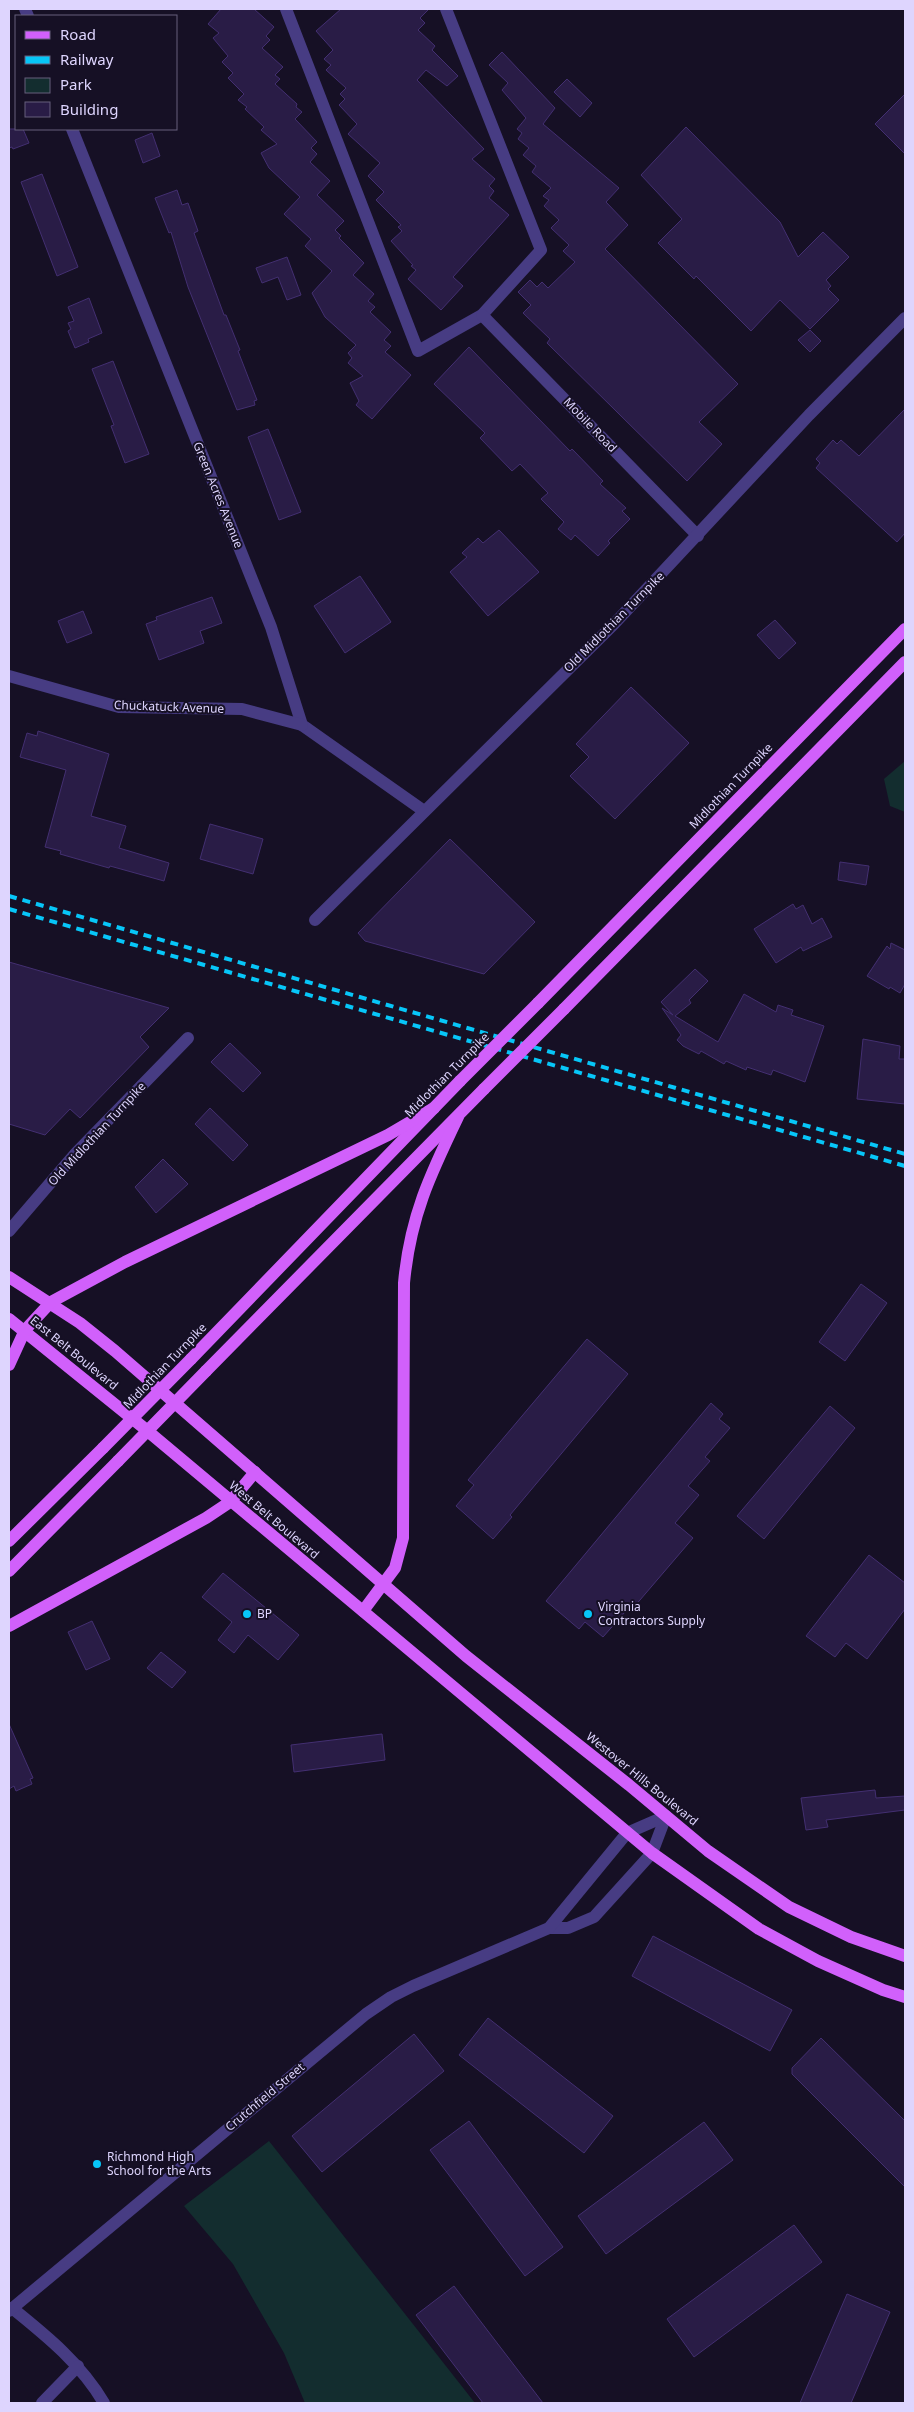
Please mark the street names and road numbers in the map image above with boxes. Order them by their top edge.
street label: Mobile Road [560,393,621,456]
street label: Green Acres Avenue [189,439,248,551]
street label: Old Midlothian Turnpike [559,567,668,676]
street label: Chuckatuck Avenue [114,696,225,717]
street label: Midlothian Turnpike [685,739,776,832]
street label: Midlothian Turnpike [401,1028,493,1121]
street label: Old Midlothian Turnpike [44,1078,149,1189]
street label: East Belt Boulevard [27,1312,122,1393]
street label: Midlothian Turnpike [119,1319,210,1412]
street label: West Belt Boulevard [226,1477,323,1562]
street label: Westover Hills Boulevard [583,1728,702,1829]
street label: Crutchfield Street [221,2058,308,2135]

